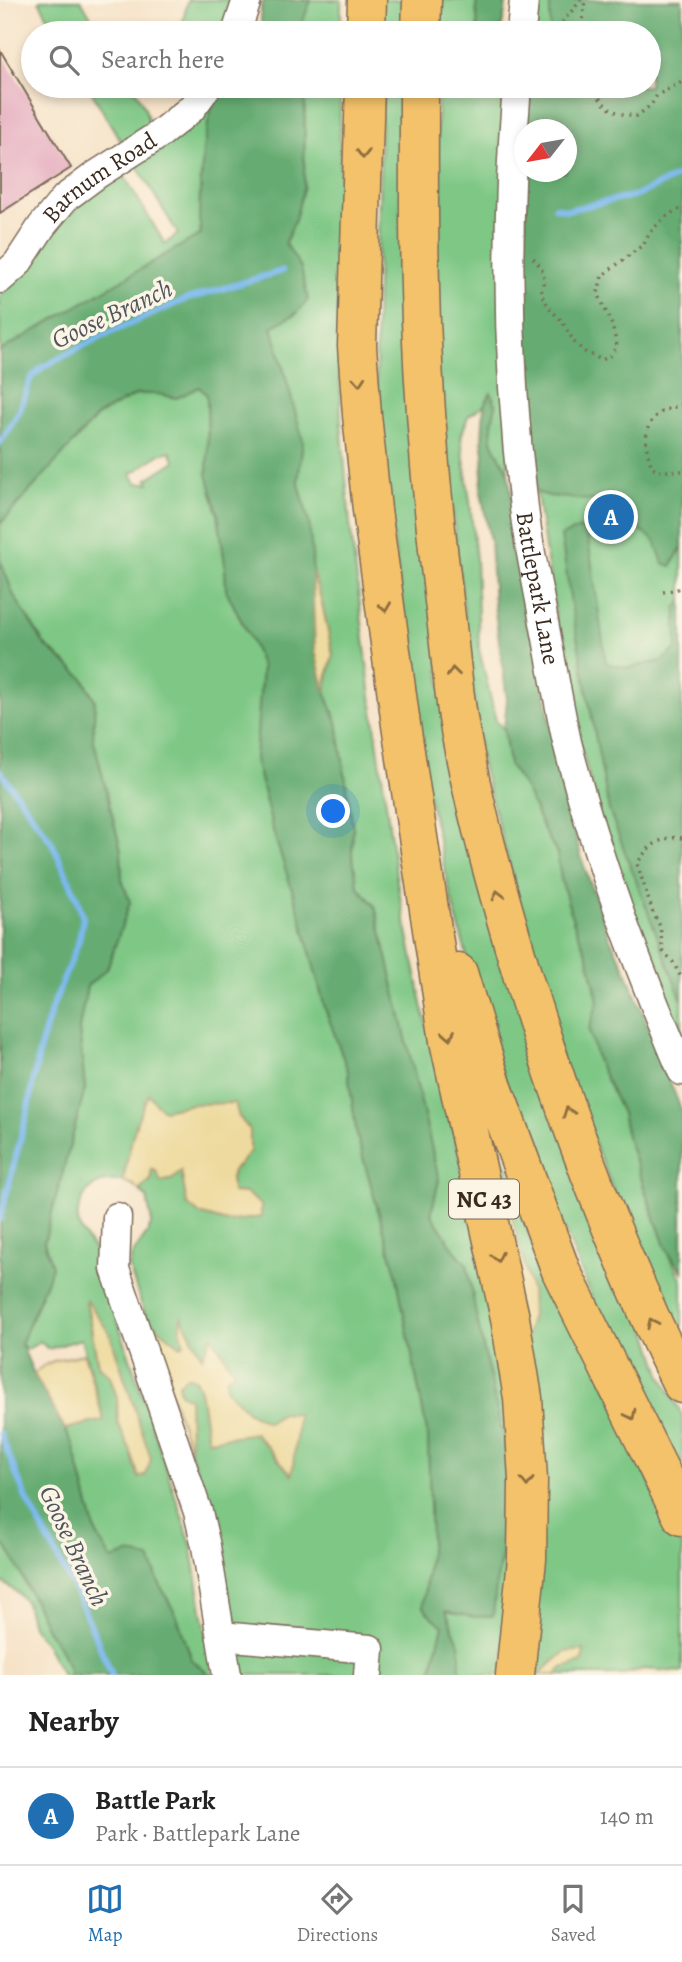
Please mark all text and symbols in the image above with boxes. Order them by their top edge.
search box [21,21,661,98]
icon: search [45,41,83,79]
text: Search here [101,42,225,77]
north arrow [514,119,577,182]
street label: Barnum Road [35,124,163,230]
one-way arrow [355,149,371,160]
water label: Goose Branch [46,271,178,357]
one-way arrow [352,376,367,387]
pin: A [588,491,634,543]
street label: Battlepark Lane [508,510,567,667]
one-way arrow [378,601,393,613]
one-way arrow [445,667,460,678]
your location [316,794,350,828]
one-way arrow [492,889,507,901]
one-way arrow [441,1029,456,1041]
one-way arrow [562,1106,576,1118]
road number: NC 43 [449,1180,519,1218]
one-way arrow [488,1251,503,1263]
one-way arrow [646,1318,660,1330]
one-way arrow [623,1408,637,1420]
one-way arrow [520,1477,535,1488]
water label: Goose Branch [31,1480,117,1612]
text: Nearby [28,1701,119,1741]
text: Battle Park [95,1783,215,1818]
text: A [44,1801,58,1832]
text: 140 m [600,1801,654,1832]
text: Park · Battlepark Lane [95,1818,300,1849]
tab: Map [86,1880,124,1948]
tab: Directions [297,1880,378,1948]
tab: Saved [551,1880,596,1948]

